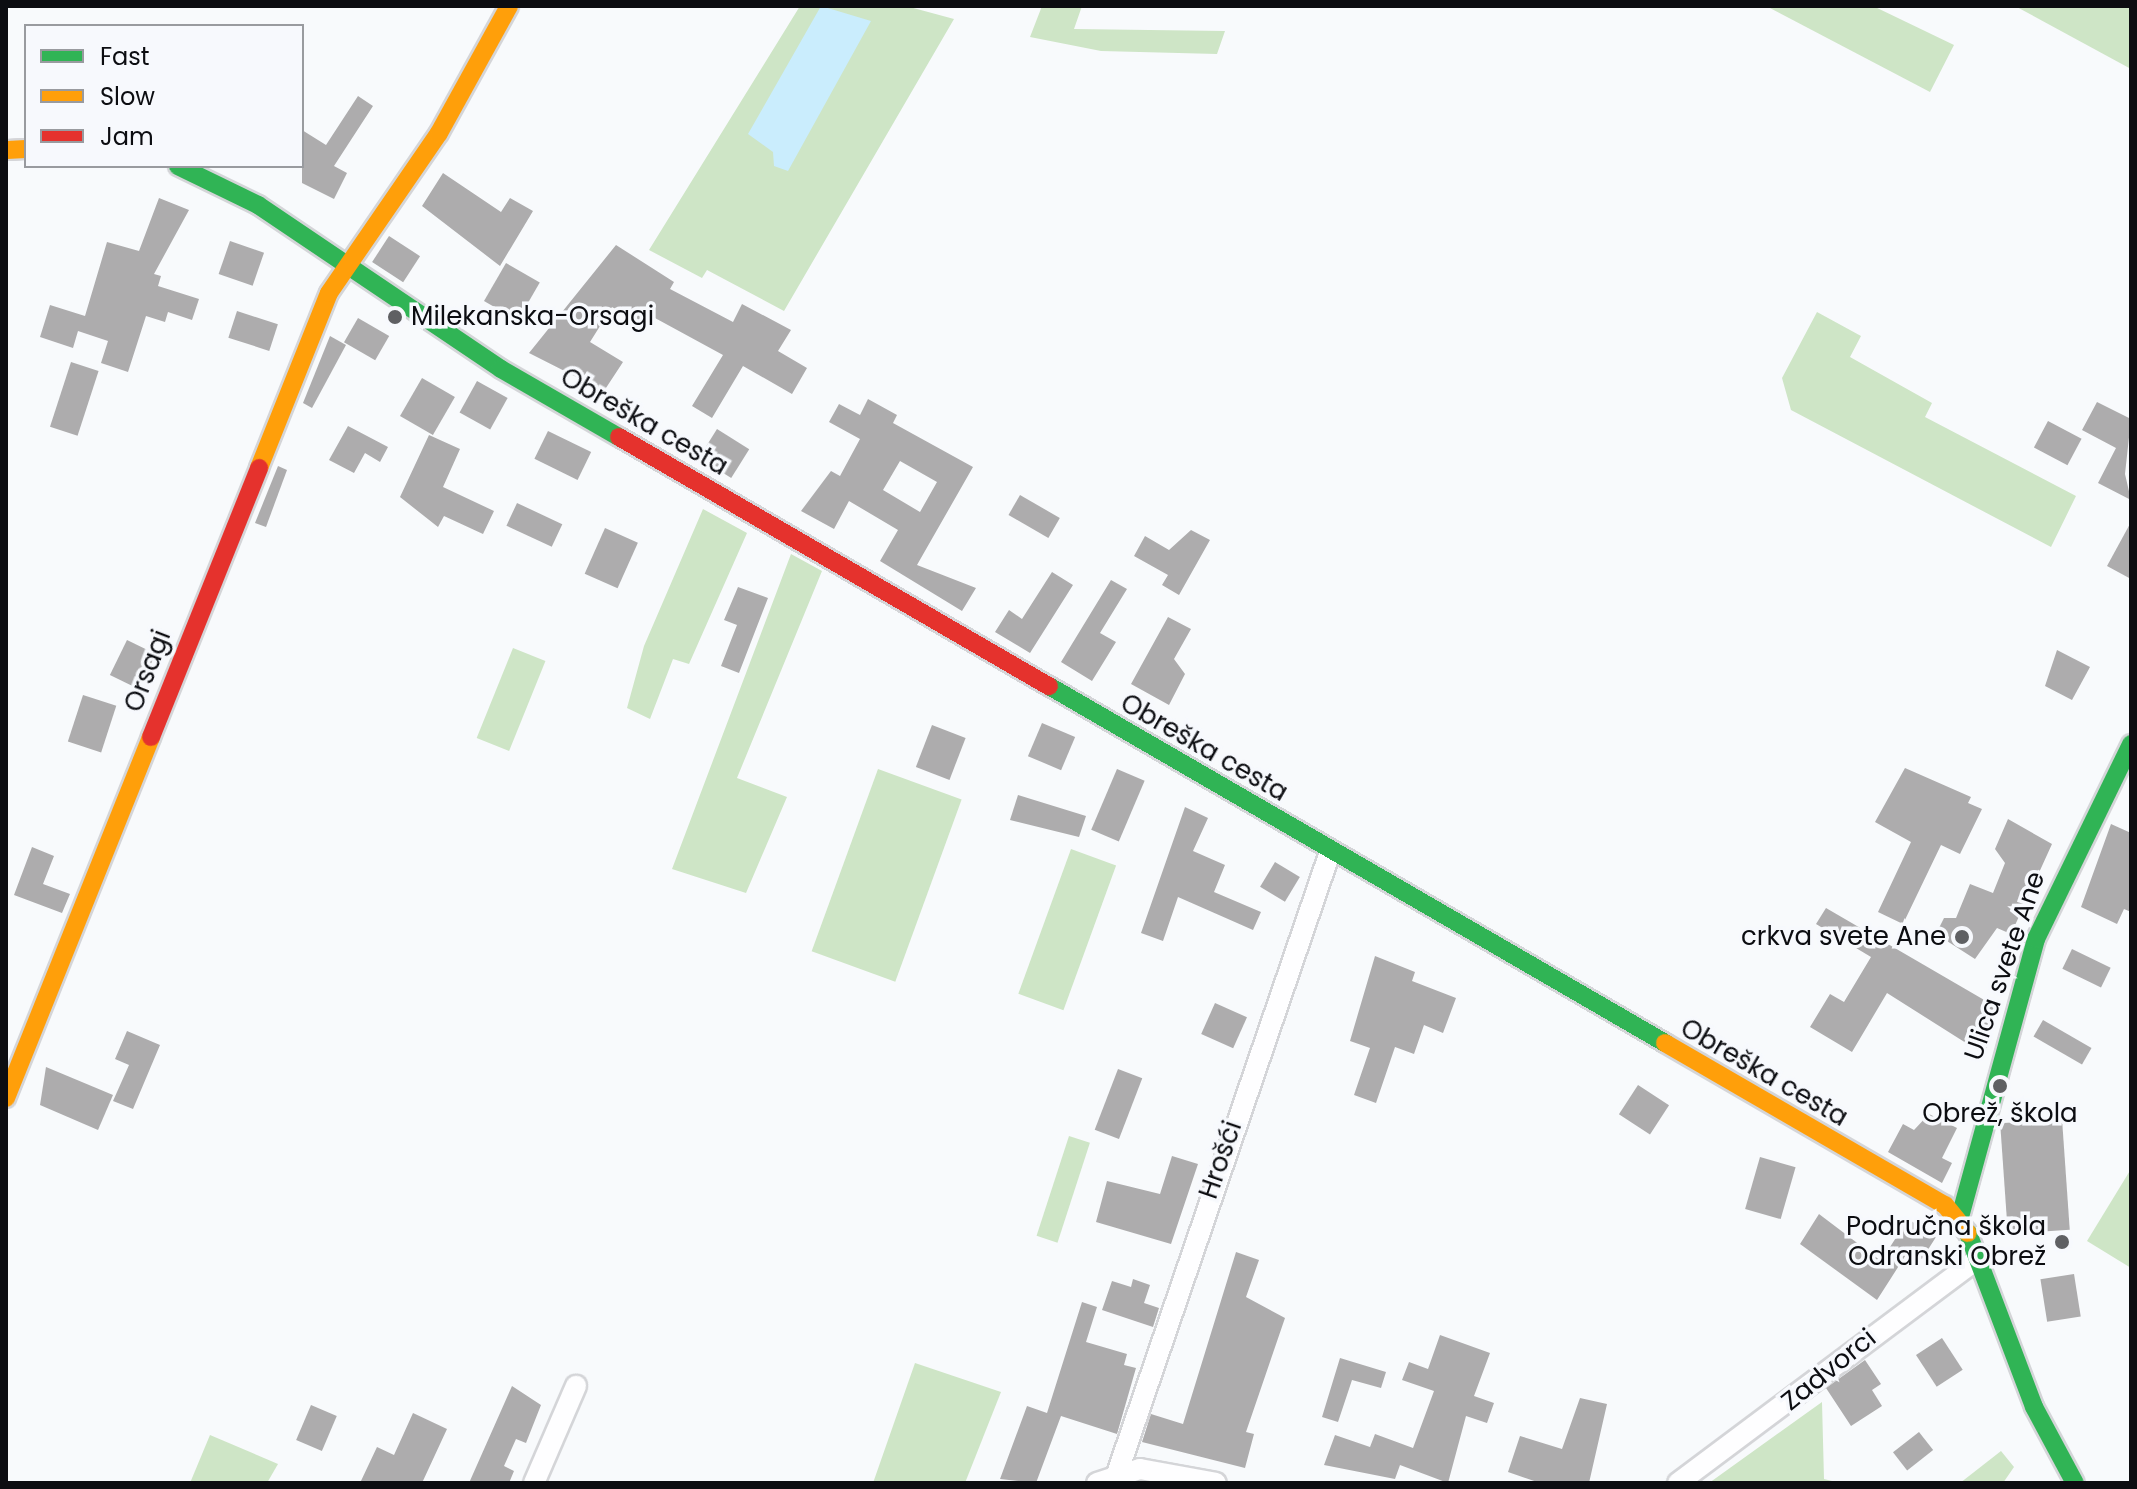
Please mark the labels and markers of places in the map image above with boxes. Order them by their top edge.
place label: Milekanska-Orsagi [411,301,654,333]
marker: Milekanska-Orsagi [386,308,404,326]
place label: crkva svete Ane [1741,921,1946,953]
marker: crkva svete Ane [1953,928,1971,946]
marker: Obrež, škola [1991,1077,2009,1095]
place label: Obrež, škola [1922,1098,2078,1130]
place label: Područna škola Odranski Obrež [1846,1211,2046,1272]
marker: Područna škola Odranski Obrež [2053,1233,2071,1251]

